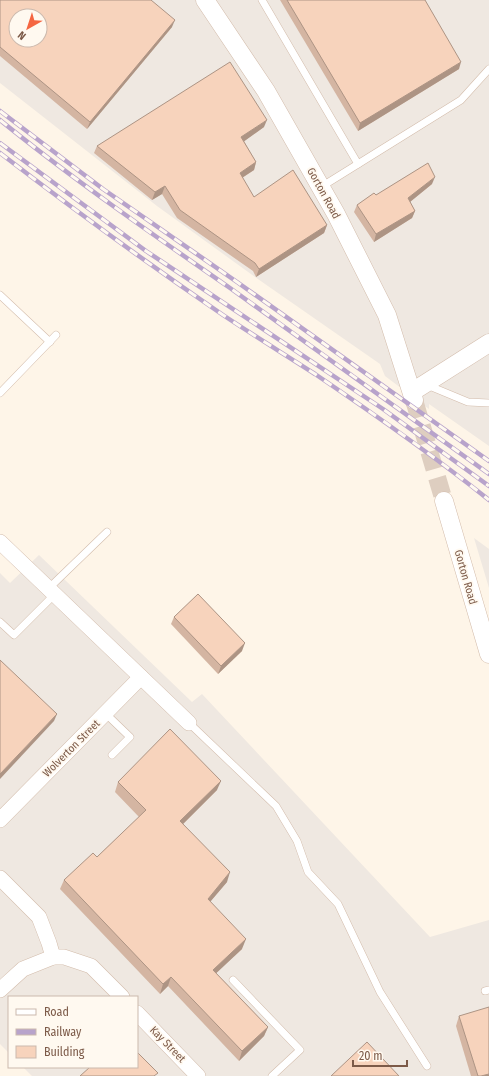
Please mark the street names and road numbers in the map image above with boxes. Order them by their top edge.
street label: Gorton Road [304,165,343,221]
street label: Gorton Road [452,548,480,606]
street label: Wolverton Street [40,717,103,780]
street label: Kay Street [147,1023,188,1066]

